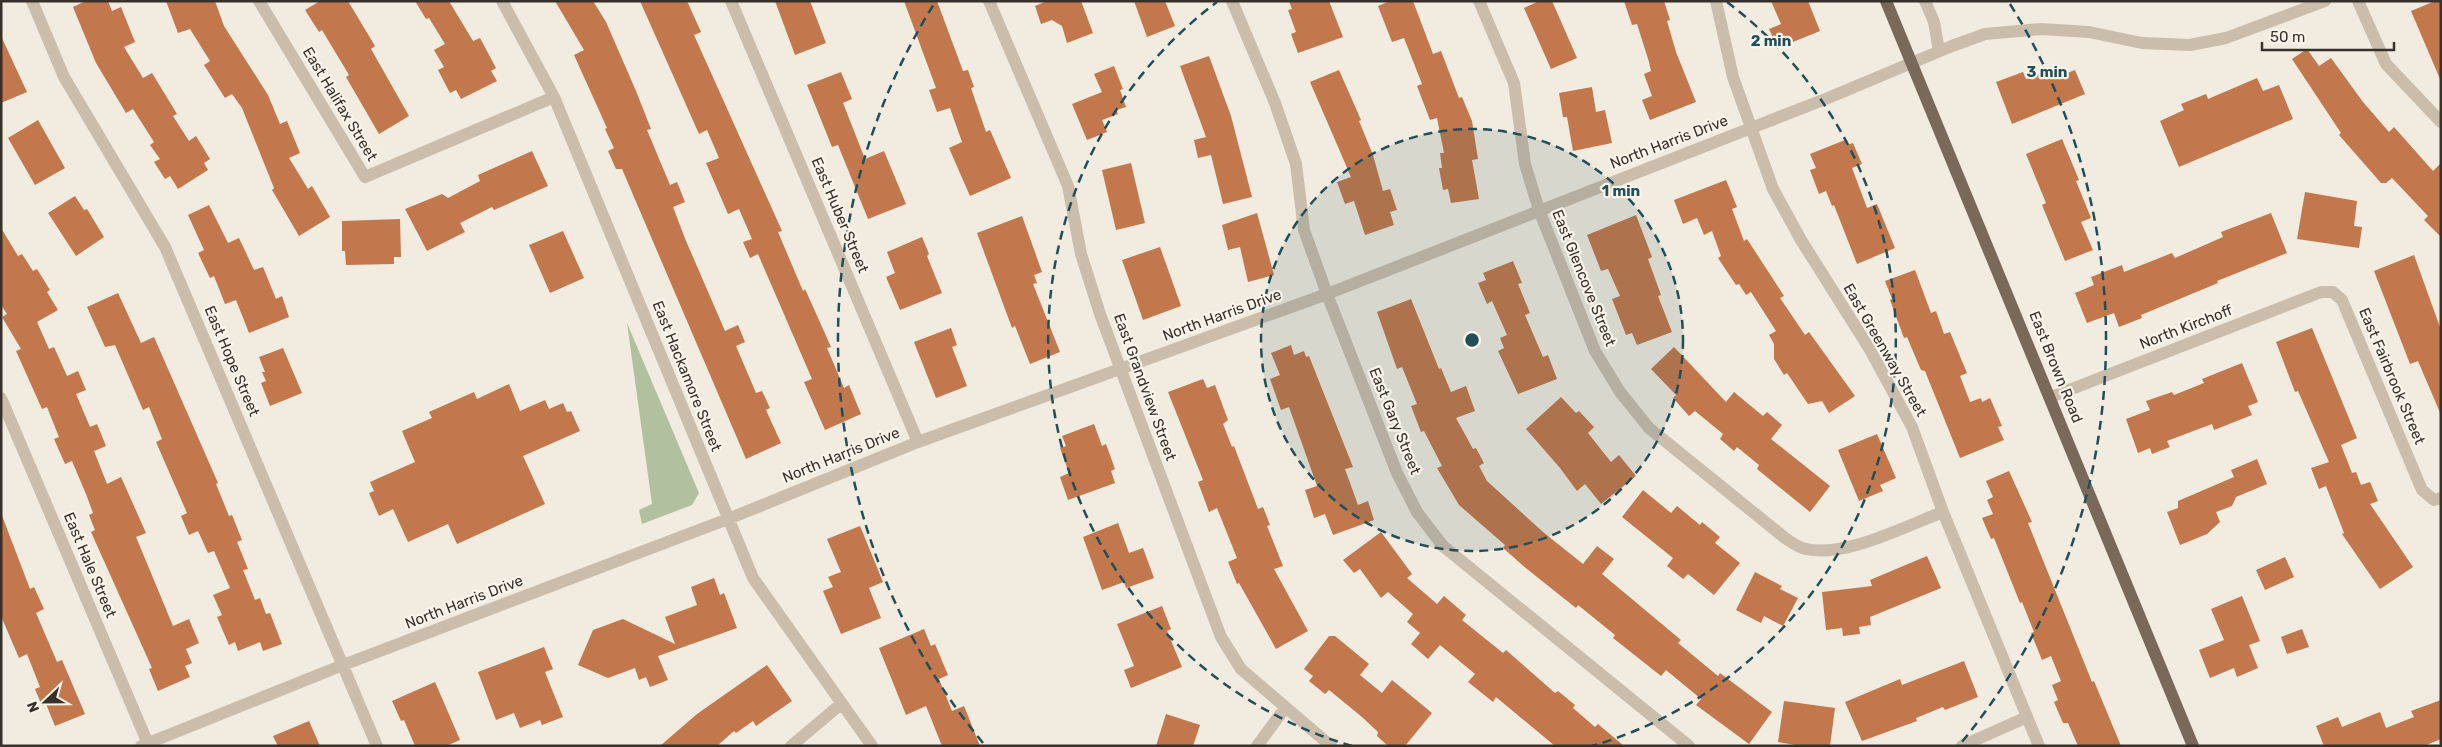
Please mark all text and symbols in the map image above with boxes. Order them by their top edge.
scale bar [2262,20,2394,52]
text: 50 m [2270,28,2305,46]
text: 2 min [1751,32,1791,50]
street label: East Halifax Street [299,44,381,164]
text: 3 min [2027,63,2067,81]
street label: North Harris Drive [1607,111,1731,173]
street label: East Huber Street [807,154,873,276]
text: 1 min [1602,182,1640,200]
street label: East Glencove Street [1548,207,1620,349]
street label: East Greenway Street [1839,280,1931,420]
street label: North Harris Drive [1160,285,1284,345]
street label: East Hackamore Street [649,298,725,454]
street label: North Kirchoff [2137,301,2236,353]
street label: East Hope Street [201,303,263,419]
street label: East Fairbrook Street [2355,305,2429,447]
street label: East Brown Road [2025,309,2087,425]
street label: East Grandview Street [1110,311,1180,463]
centre of rings [1463,331,1481,349]
street label: East Gary Street [1365,365,1425,477]
street label: North Harris Drive [780,423,902,487]
street label: East Hale Street [60,510,120,620]
street label: North Harris Drive [402,571,526,633]
north arrow [20,677,70,727]
text: N [24,699,43,715]

